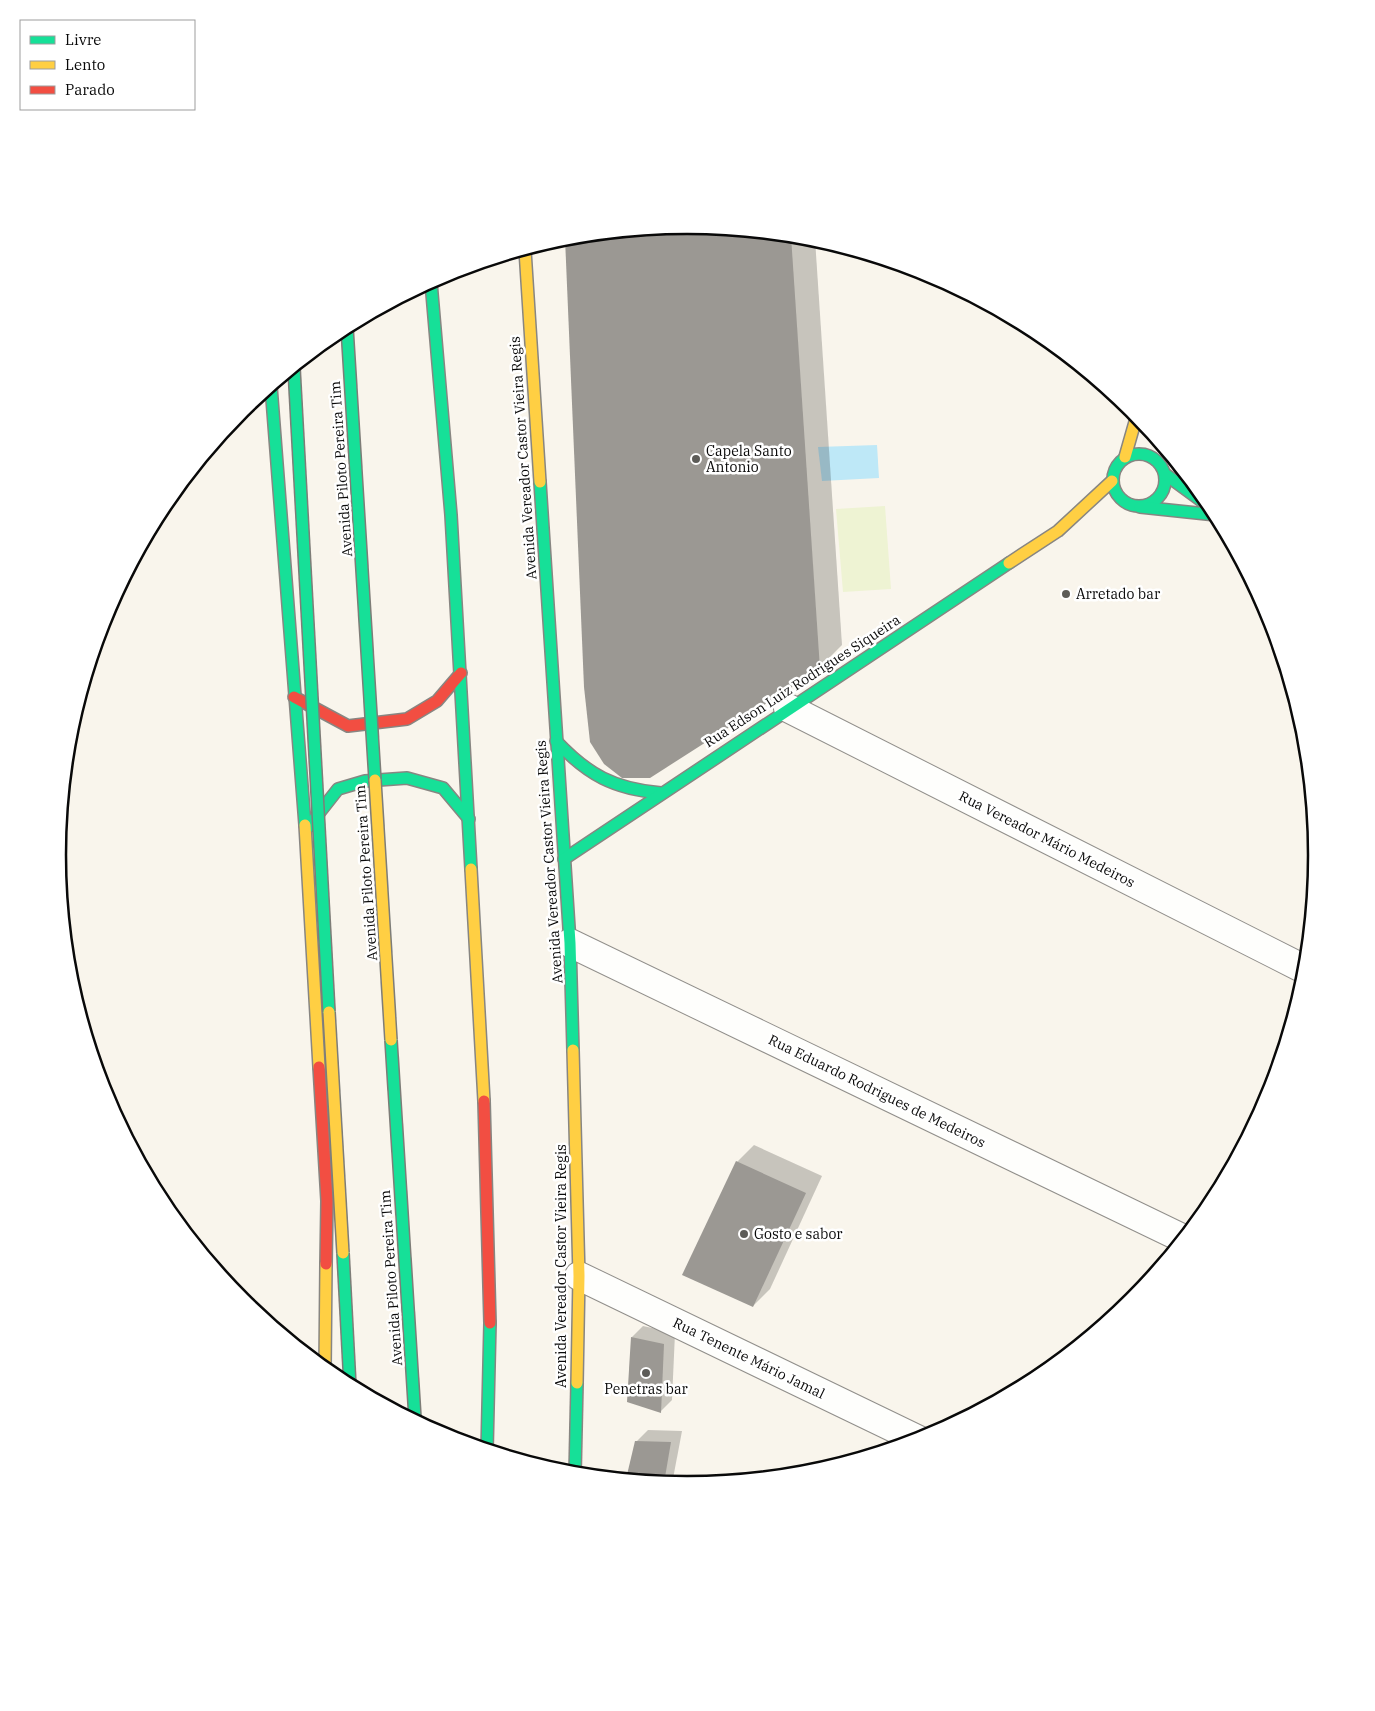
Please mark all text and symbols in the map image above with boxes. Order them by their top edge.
legend [20,20,195,110]
text: Livre [65,30,101,49]
text: Lento [65,55,105,74]
text: Parado [65,80,115,99]
street label: Avenida Vereador Castor Vieira Regis [506,336,540,580]
street label: Avenida Piloto Pereira Tim [326,380,356,558]
place label: Capela Santo Antonio [706,442,792,476]
marker: Capela Santo Antonio [690,453,702,465]
place label: Arretado bar [1076,585,1161,603]
marker: Arretado bar [1060,588,1072,600]
street label: Rua Edson Luiz Rodrigues Siqueira [700,611,904,751]
street label: Avenida Vereador Castor Vieira Regis [532,740,566,984]
street label: Avenida Piloto Pereira Tim [351,784,381,962]
street label: Rua Vereador Mário Medeiros [956,787,1138,891]
street label: Rua Eduardo Rodrigues de Medeiros [766,1031,989,1152]
street label: Avenida Vereador Castor Vieira Regis [552,1144,570,1388]
street label: Avenida Piloto Pereira Tim [376,1189,406,1367]
place label: Gosto e sabor [754,1225,843,1243]
marker: Gosto e sabor [738,1228,750,1240]
street label: Rua Tenente Mário Jamal [670,1313,828,1403]
marker: Penetras bar [640,1367,652,1379]
place label: Penetras bar [604,1380,689,1398]

